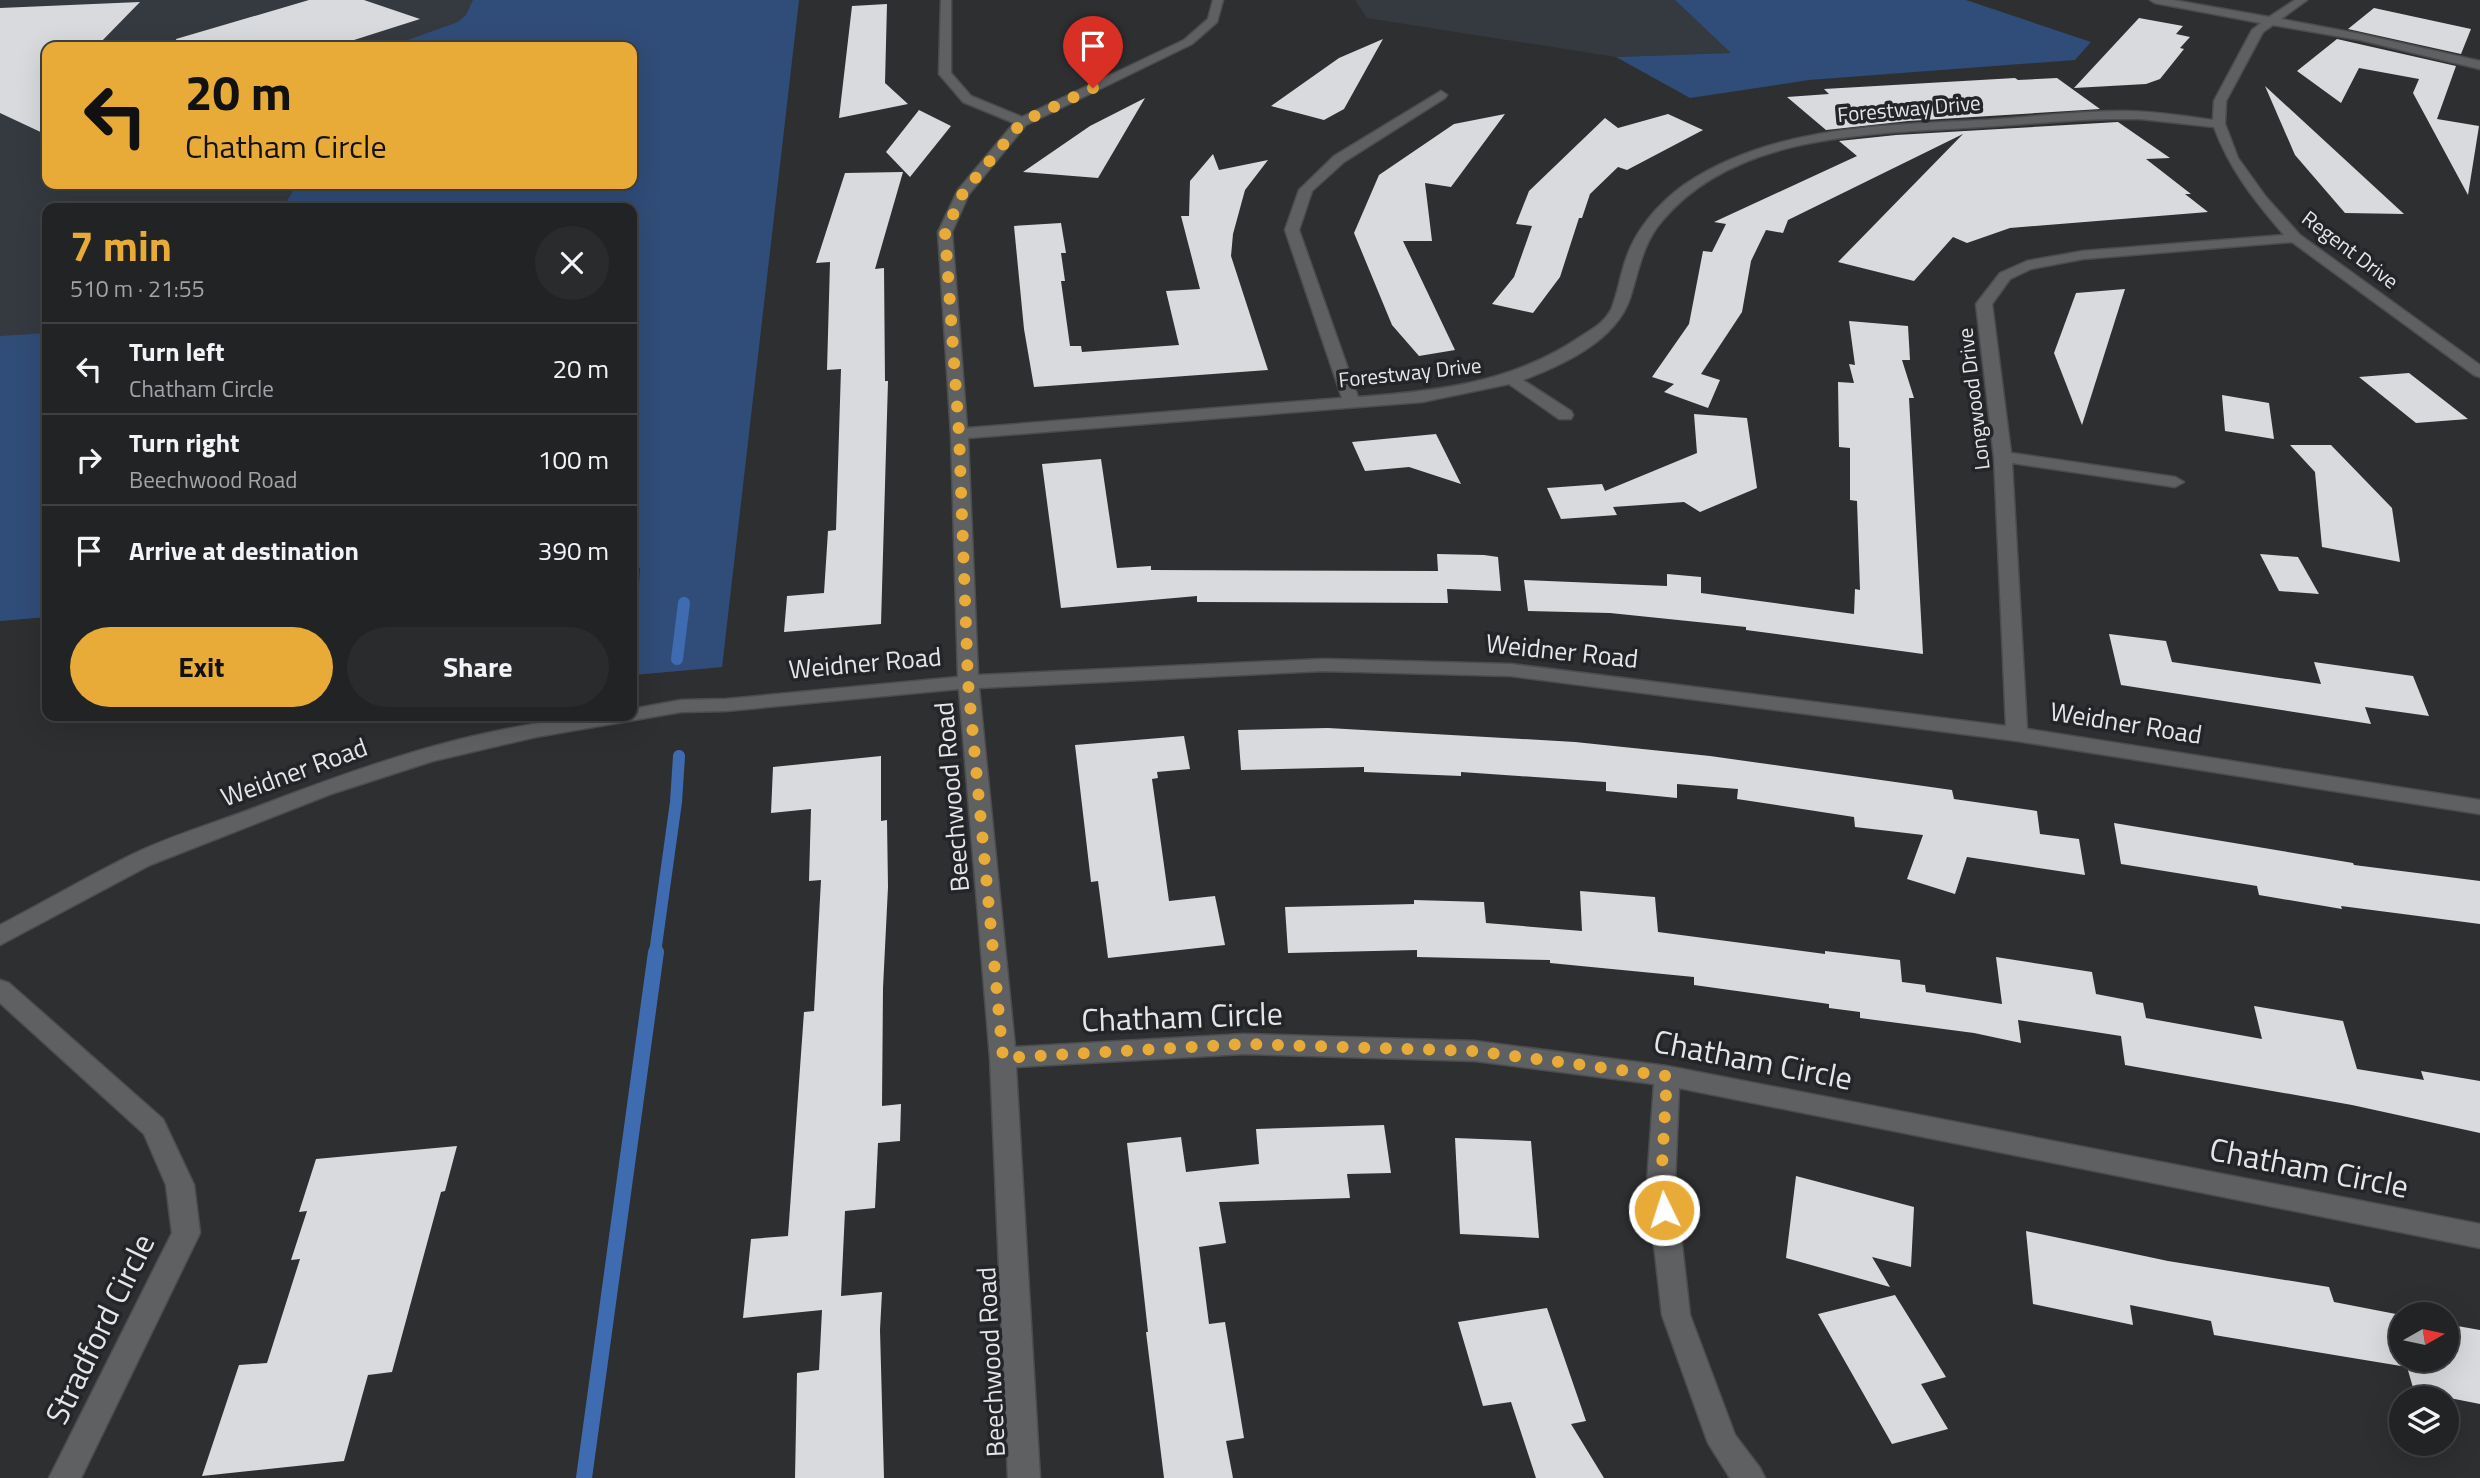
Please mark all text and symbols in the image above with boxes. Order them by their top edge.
pin [1063,16,1123,88]
icon: arrive [1074,27,1112,65]
text: 20 m [185,54,292,129]
icon: left [70,70,161,161]
street label: Forestway Drive [1836,86,1982,130]
text: Chatham Circle [185,122,387,170]
street label: Regent Drive [2295,202,2406,296]
text: 7 min [70,213,172,277]
button: close [535,226,609,300]
text: 510 m · 21:55 [70,271,205,306]
street label: Longwood Drive [1948,326,1998,472]
text: Turn left [129,332,224,371]
text: 20 m [552,349,609,388]
street label: Forestway Drive [1337,349,1483,395]
icon: left [70,350,108,388]
text: Chatham Circle [129,371,274,406]
text: Turn right [129,423,240,462]
text: 100 m [538,440,609,479]
icon: right [70,441,108,479]
text: Beechwood Road [129,462,297,497]
text: Arrive at destination [129,531,359,570]
text: 390 m [538,531,609,570]
icon: arrive [70,532,108,570]
street label: Weidner Road [1484,623,1640,678]
button: Exit [70,627,333,707]
button: Share [347,627,609,707]
street label: Weidner Road [787,636,943,689]
street label: Weidner Road [2047,691,2205,754]
street label: Beechwood Road [924,701,979,894]
street label: Weidner Road [215,727,372,816]
street label: Chatham Circle [1080,988,1284,1044]
street label: Chatham Circle [1650,1016,1857,1102]
street label: Chatham Circle [2206,1124,2413,1210]
position arrow [1627,1173,1701,1247]
street label: Stradford Circle [32,1225,166,1432]
street label: Beechwood Road [966,1266,1015,1458]
north arrow [2389,1302,2459,1372]
map controls [2389,1302,2459,1456]
button: layers [2389,1386,2459,1456]

